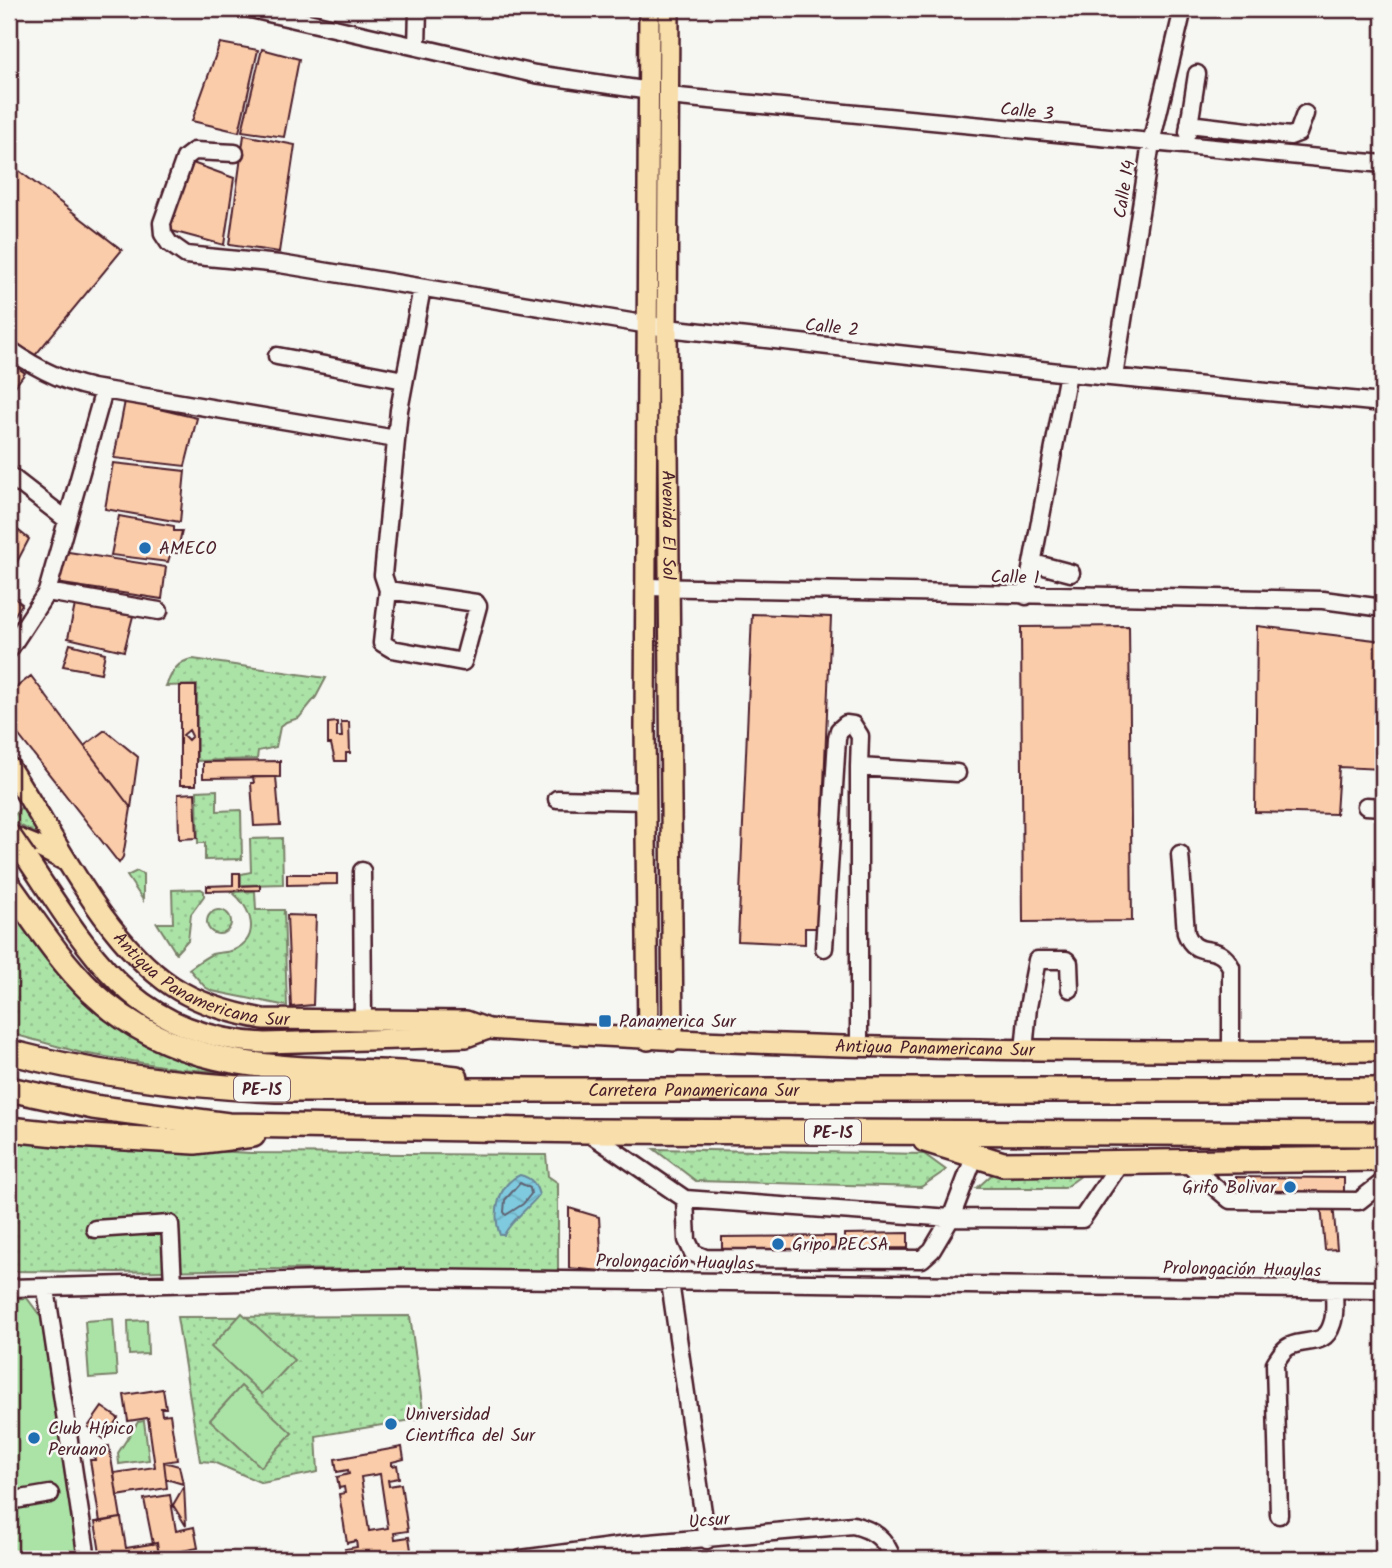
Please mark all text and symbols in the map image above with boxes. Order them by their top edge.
street label: Calle 3 [999,95,1055,130]
street label: Calle 14 [1107,158,1144,221]
street label: Calle 2 [804,311,860,346]
street label: Avenida El Sol [652,470,682,580]
place label: AMECO [159,535,217,564]
marker: AMECO [137,540,153,556]
street label: Calle 1 [990,564,1040,593]
street label: Antigua Panamericana Sur [105,926,291,1035]
place label: Panamerica Sur [619,1008,737,1037]
marker: Panamerica Sur [597,1013,613,1029]
street label: Antigua Panamericana Sur [834,1033,1036,1066]
road number: PE-1S [234,1077,290,1102]
street label: Carretera Panamericana Sur [588,1077,800,1106]
road number: PE-1S [805,1120,861,1144]
place label: Grifo Bolivar [1182,1174,1277,1203]
marker: Grifo Bolivar [1282,1179,1298,1195]
place label: Gripo PECSA [792,1231,889,1260]
marker: Gripo PECSA [770,1236,786,1252]
street label: Prolongación Huaylas [596,1248,755,1279]
street label: Prolongación Huaylas [1163,1255,1322,1286]
place label: Universidad Científica del Sur [405,1401,536,1451]
place label: Club Hípico Peruano [48,1415,134,1465]
marker: Universidad Científica del Sur [383,1416,399,1432]
marker: Club Hípico Peruano [26,1430,42,1446]
street label: Ucsur [687,1505,732,1538]

